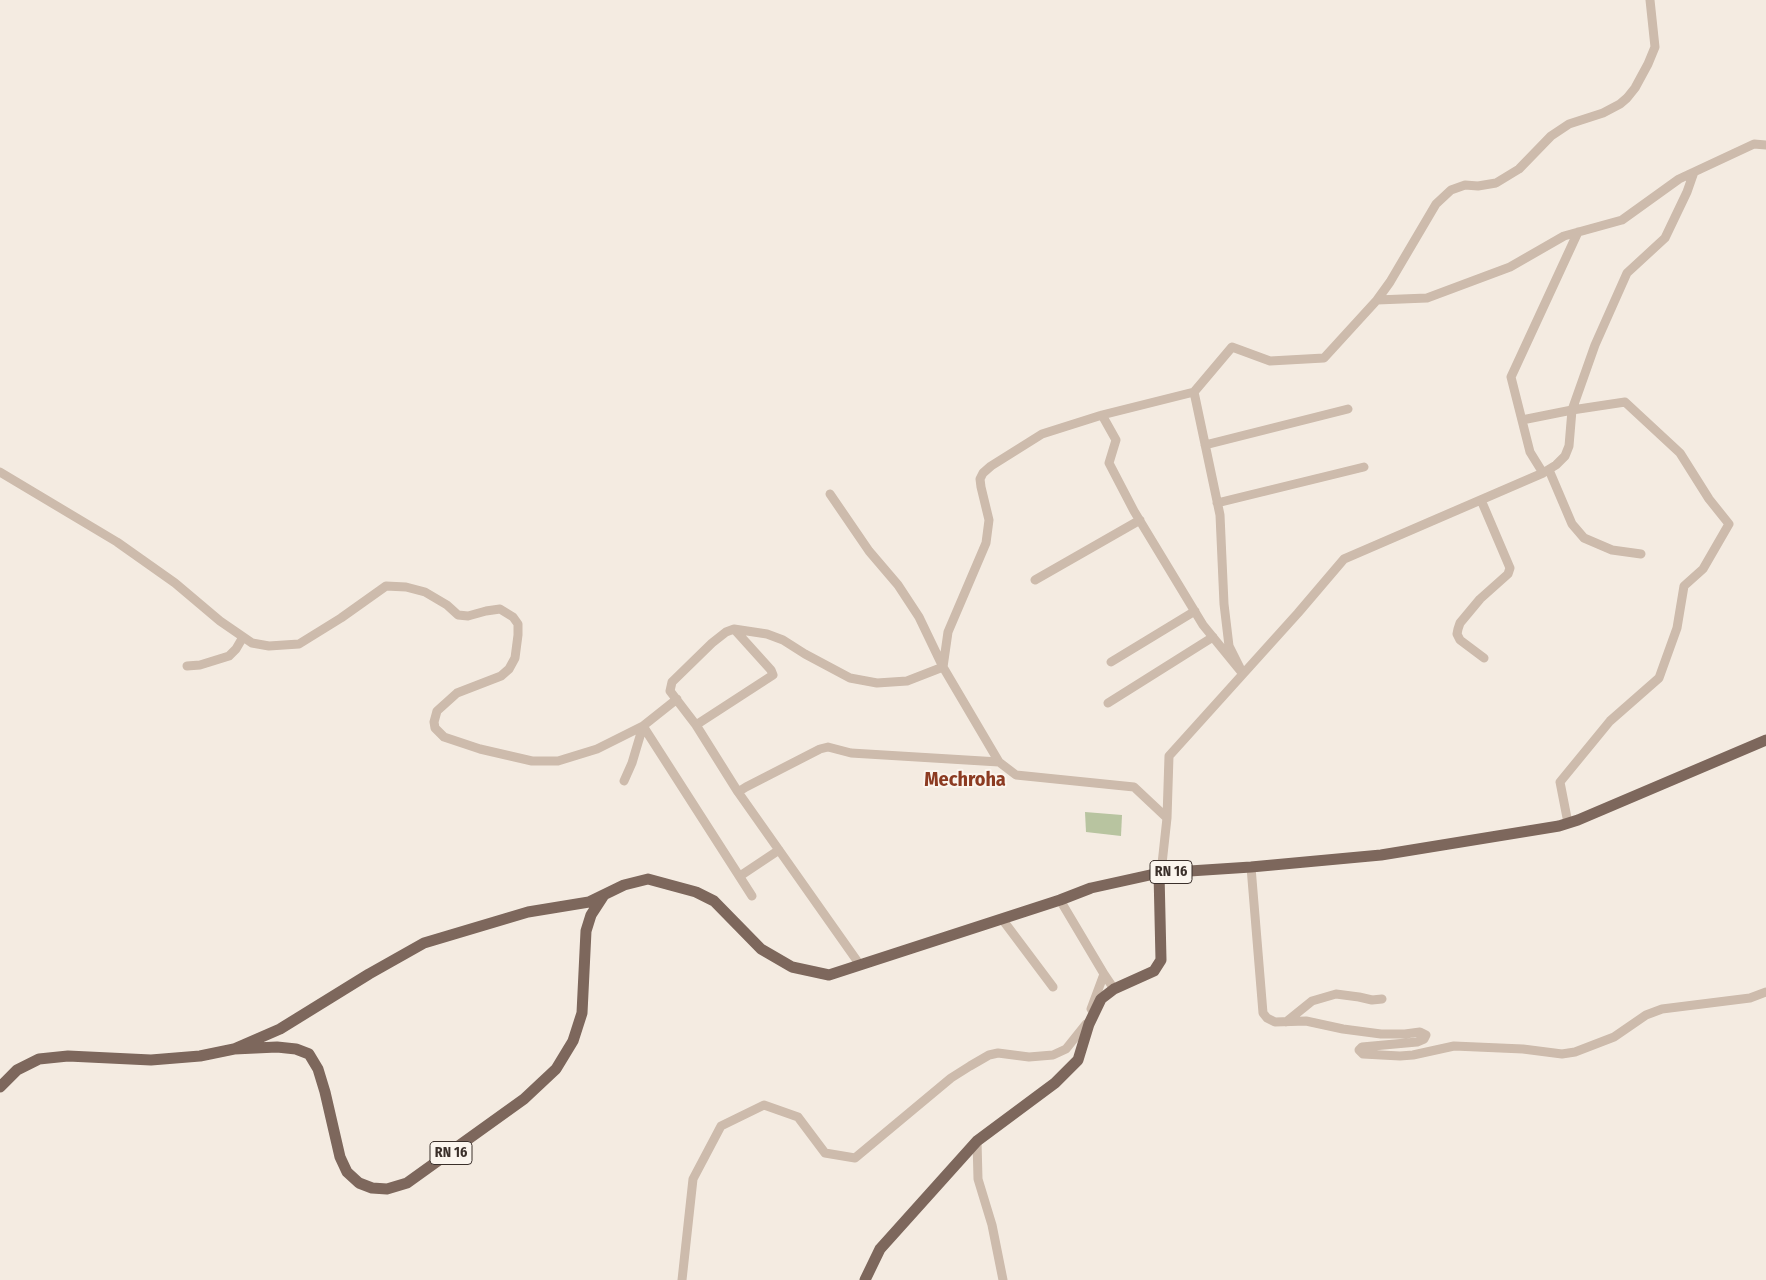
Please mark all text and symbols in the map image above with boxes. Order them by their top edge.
district label: Mechroha [924,768,1006,792]
road number: RN 16 [1150,860,1192,884]
road number: RN 16 [430,1142,472,1164]

